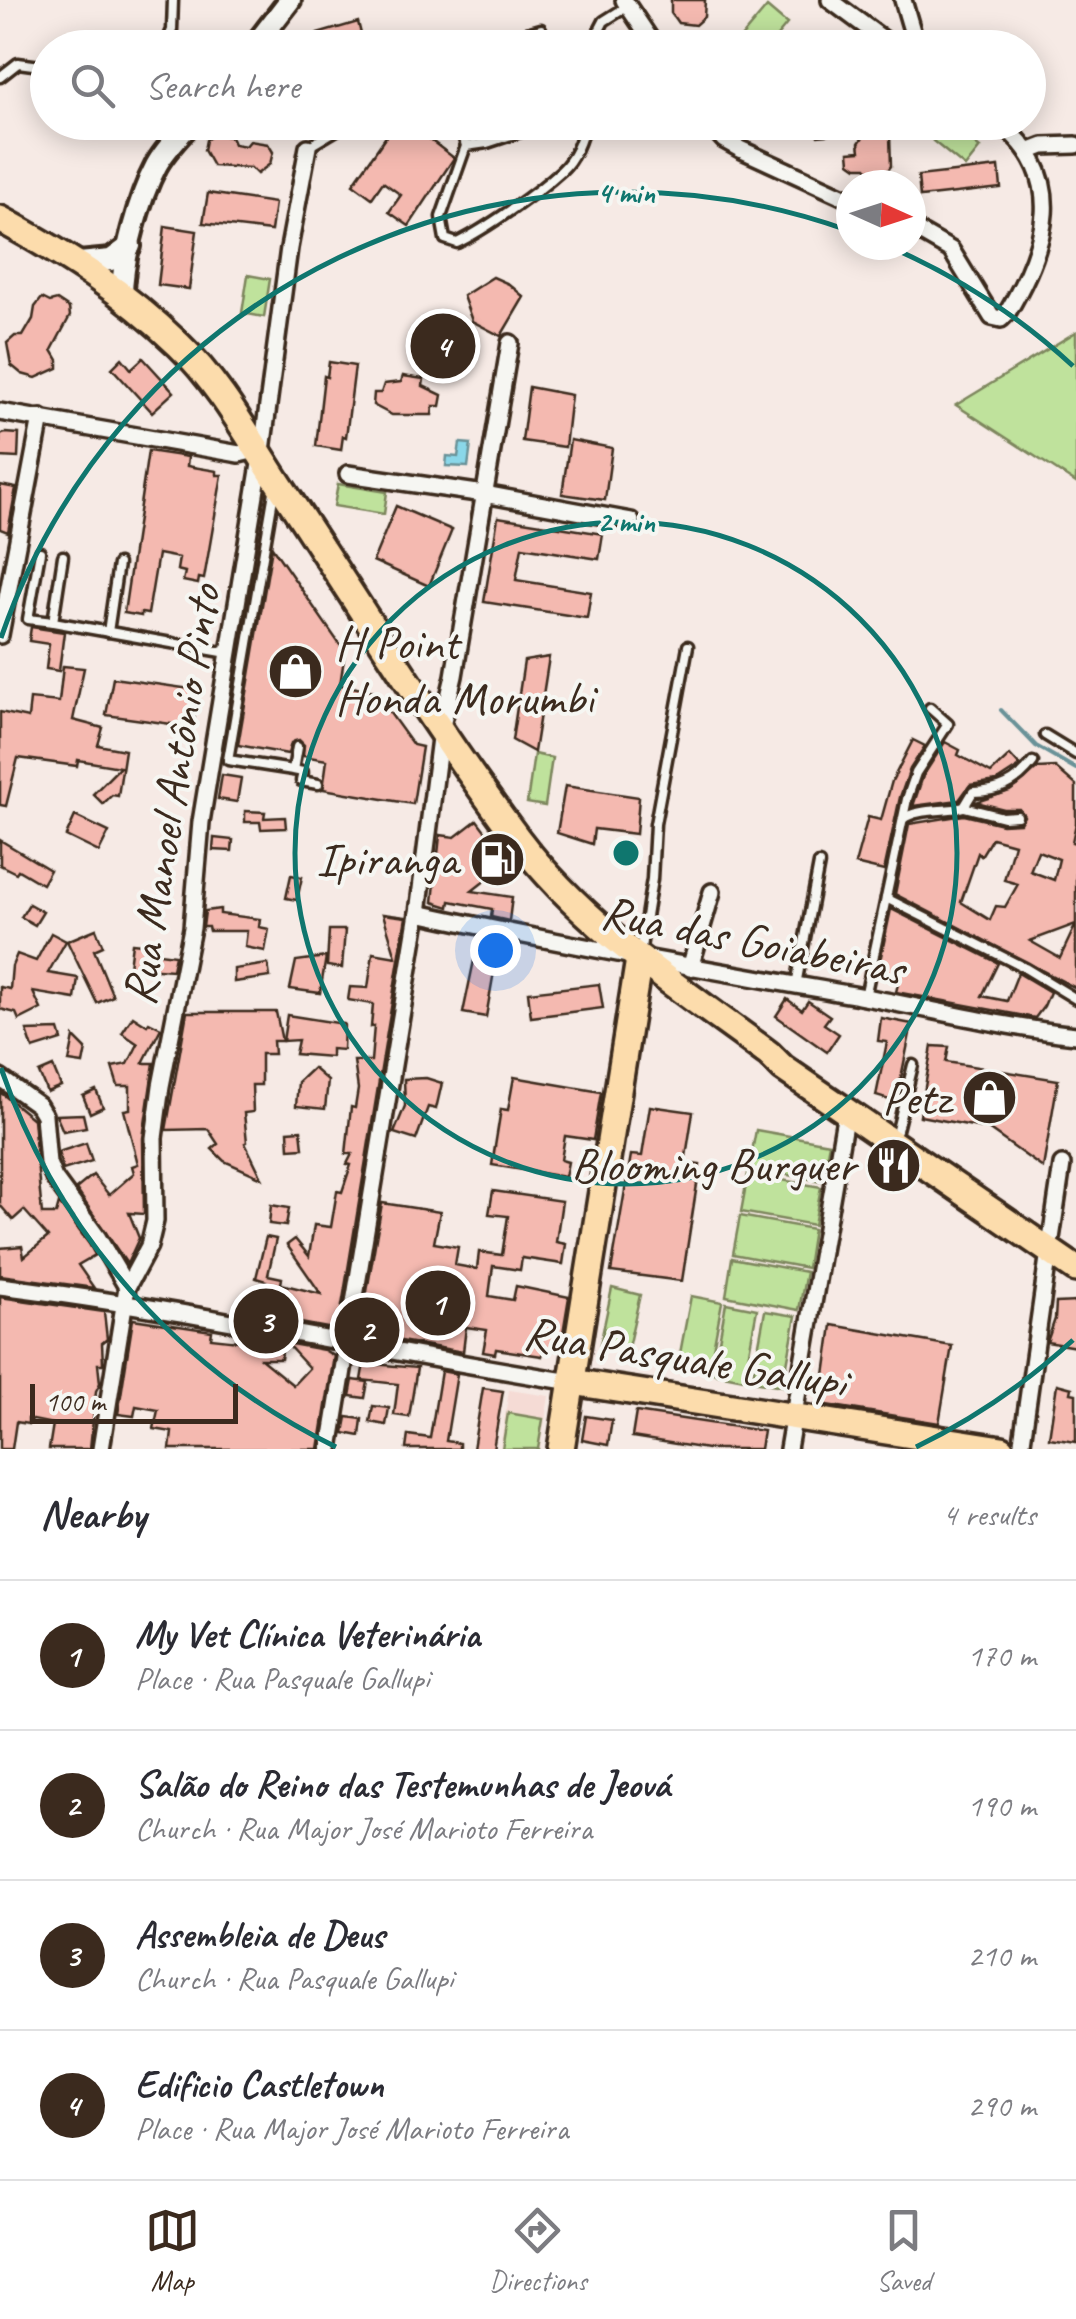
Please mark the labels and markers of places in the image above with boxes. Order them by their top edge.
pin: 4 [410,308,476,384]
place label: H Point Honda Morumbi [335,613,599,728]
shop icon: H Point Honda Morumbi [266,641,326,701]
place label: Ipiranga [316,829,462,889]
fuel station icon: Ipiranga [467,829,527,889]
centre of rings [608,835,644,871]
place label: Petz [882,1068,954,1128]
shop icon: Petz [959,1068,1019,1128]
place label: Blooming Burguer [571,1135,860,1195]
restaurant icon: Blooming Burguer [864,1135,924,1195]
pin: 1 [406,1266,470,1340]
pin: 3 [234,1284,298,1358]
pin: 2 [334,1292,400,1368]

